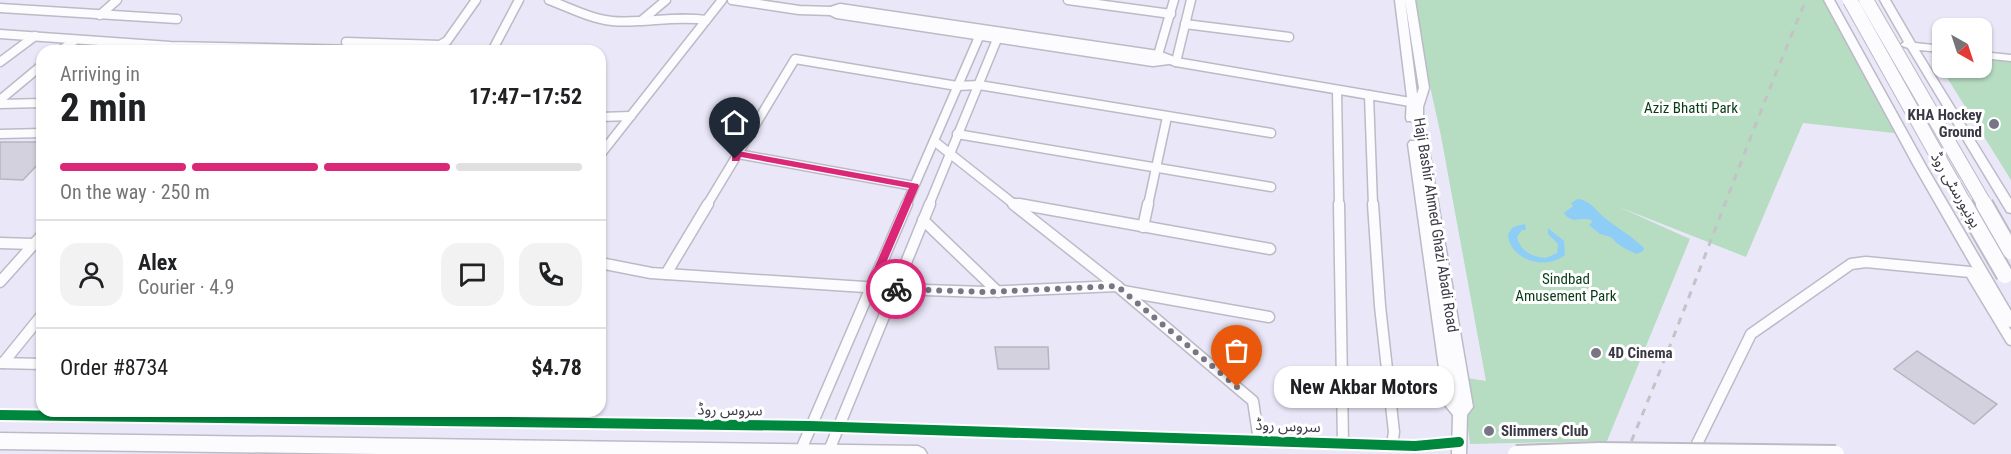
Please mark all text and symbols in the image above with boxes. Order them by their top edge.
north arrow [1932,18,1992,78]
map controls [1932,18,1992,78]
text: Arriving in [60,62,140,86]
text: 17:47–17:52 [469,84,582,109]
text: 2 min [60,85,147,131]
pin [709,97,760,159]
park label: Aziz Bhatti Park [1644,99,1738,117]
icon: home [718,106,751,139]
place label: KHA Hockey Ground [1908,106,1982,141]
street label: Haji Bashir Ahmed Ghazi Abadi Road [1410,116,1462,334]
marker: KHA Hockey Ground [1987,117,2001,131]
street label: یونیورسٹی روڈ [1927,149,1985,231]
text: On the way · 250 m [60,180,210,204]
button: person [60,243,123,306]
button: chat [441,243,504,306]
button: phone [519,243,582,306]
text: Alex [138,250,177,275]
courier [866,259,926,319]
park label: Sindbad Amusement Park [1515,270,1617,305]
icon: bike [880,273,913,306]
text: Courier · 4.9 [138,275,234,299]
pin [1211,325,1262,387]
icon: bag [1220,334,1253,367]
place label: 4D Cinema [1608,344,1673,362]
marker: 4D Cinema [1589,346,1603,360]
text: Order #8734 [60,355,168,380]
text: $4.78 [531,355,582,380]
callout: New Akbar Motors [1273,366,1453,408]
text: New Akbar Motors [1290,375,1438,399]
street label: سروس روڈ [697,400,763,420]
street label: سروس روڈ [1255,416,1321,436]
place label: Slimmers Club [1501,422,1588,440]
marker: Slimmers Club [1482,424,1496,438]

